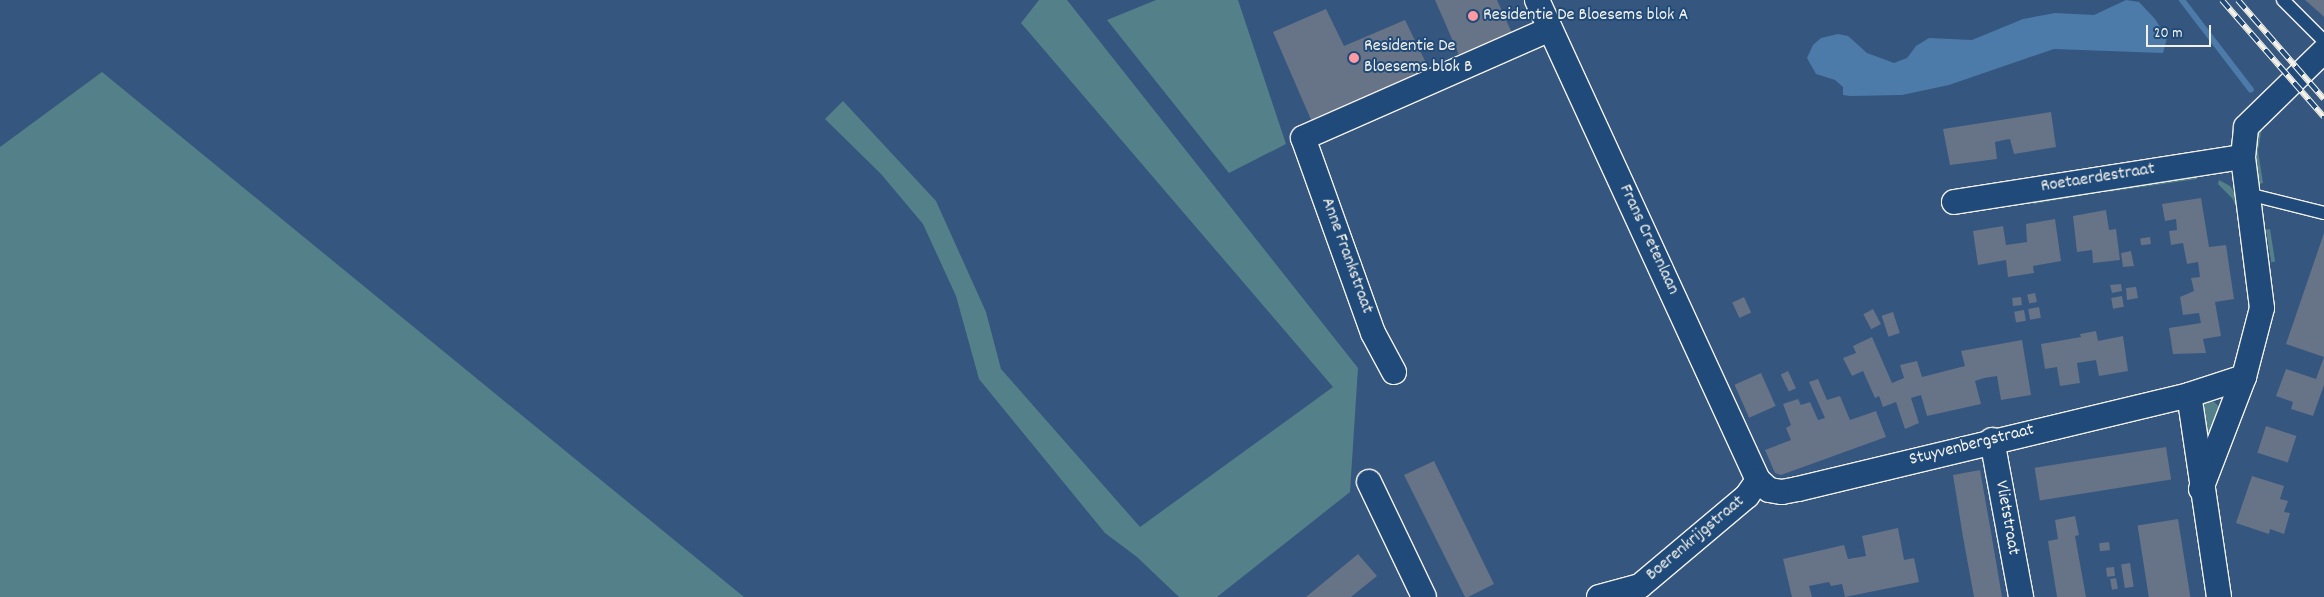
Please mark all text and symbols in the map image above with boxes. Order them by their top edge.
place label: Residentie De Bloesems blok A [1483,5,1688,27]
marker: Residentie De Bloesems blok A [1467,10,1479,22]
scale bar [2149,15,2214,47]
text: 20 m [2154,23,2182,45]
place label: Residentie De Bloesems blok B [1364,37,1472,80]
marker: Residentie De Bloesems blok B [1348,52,1360,64]
street label: Roetaerdestraat [2039,159,2157,199]
street label: Frans Cretenlaan [1613,182,1683,298]
street label: Anne Frankstraat [1315,195,1377,317]
street label: Stuyvenbergstraat [1907,420,2037,472]
street label: Vlietstraat [1989,479,2023,557]
street label: Boerenkrijgstraat [1642,492,1750,586]

